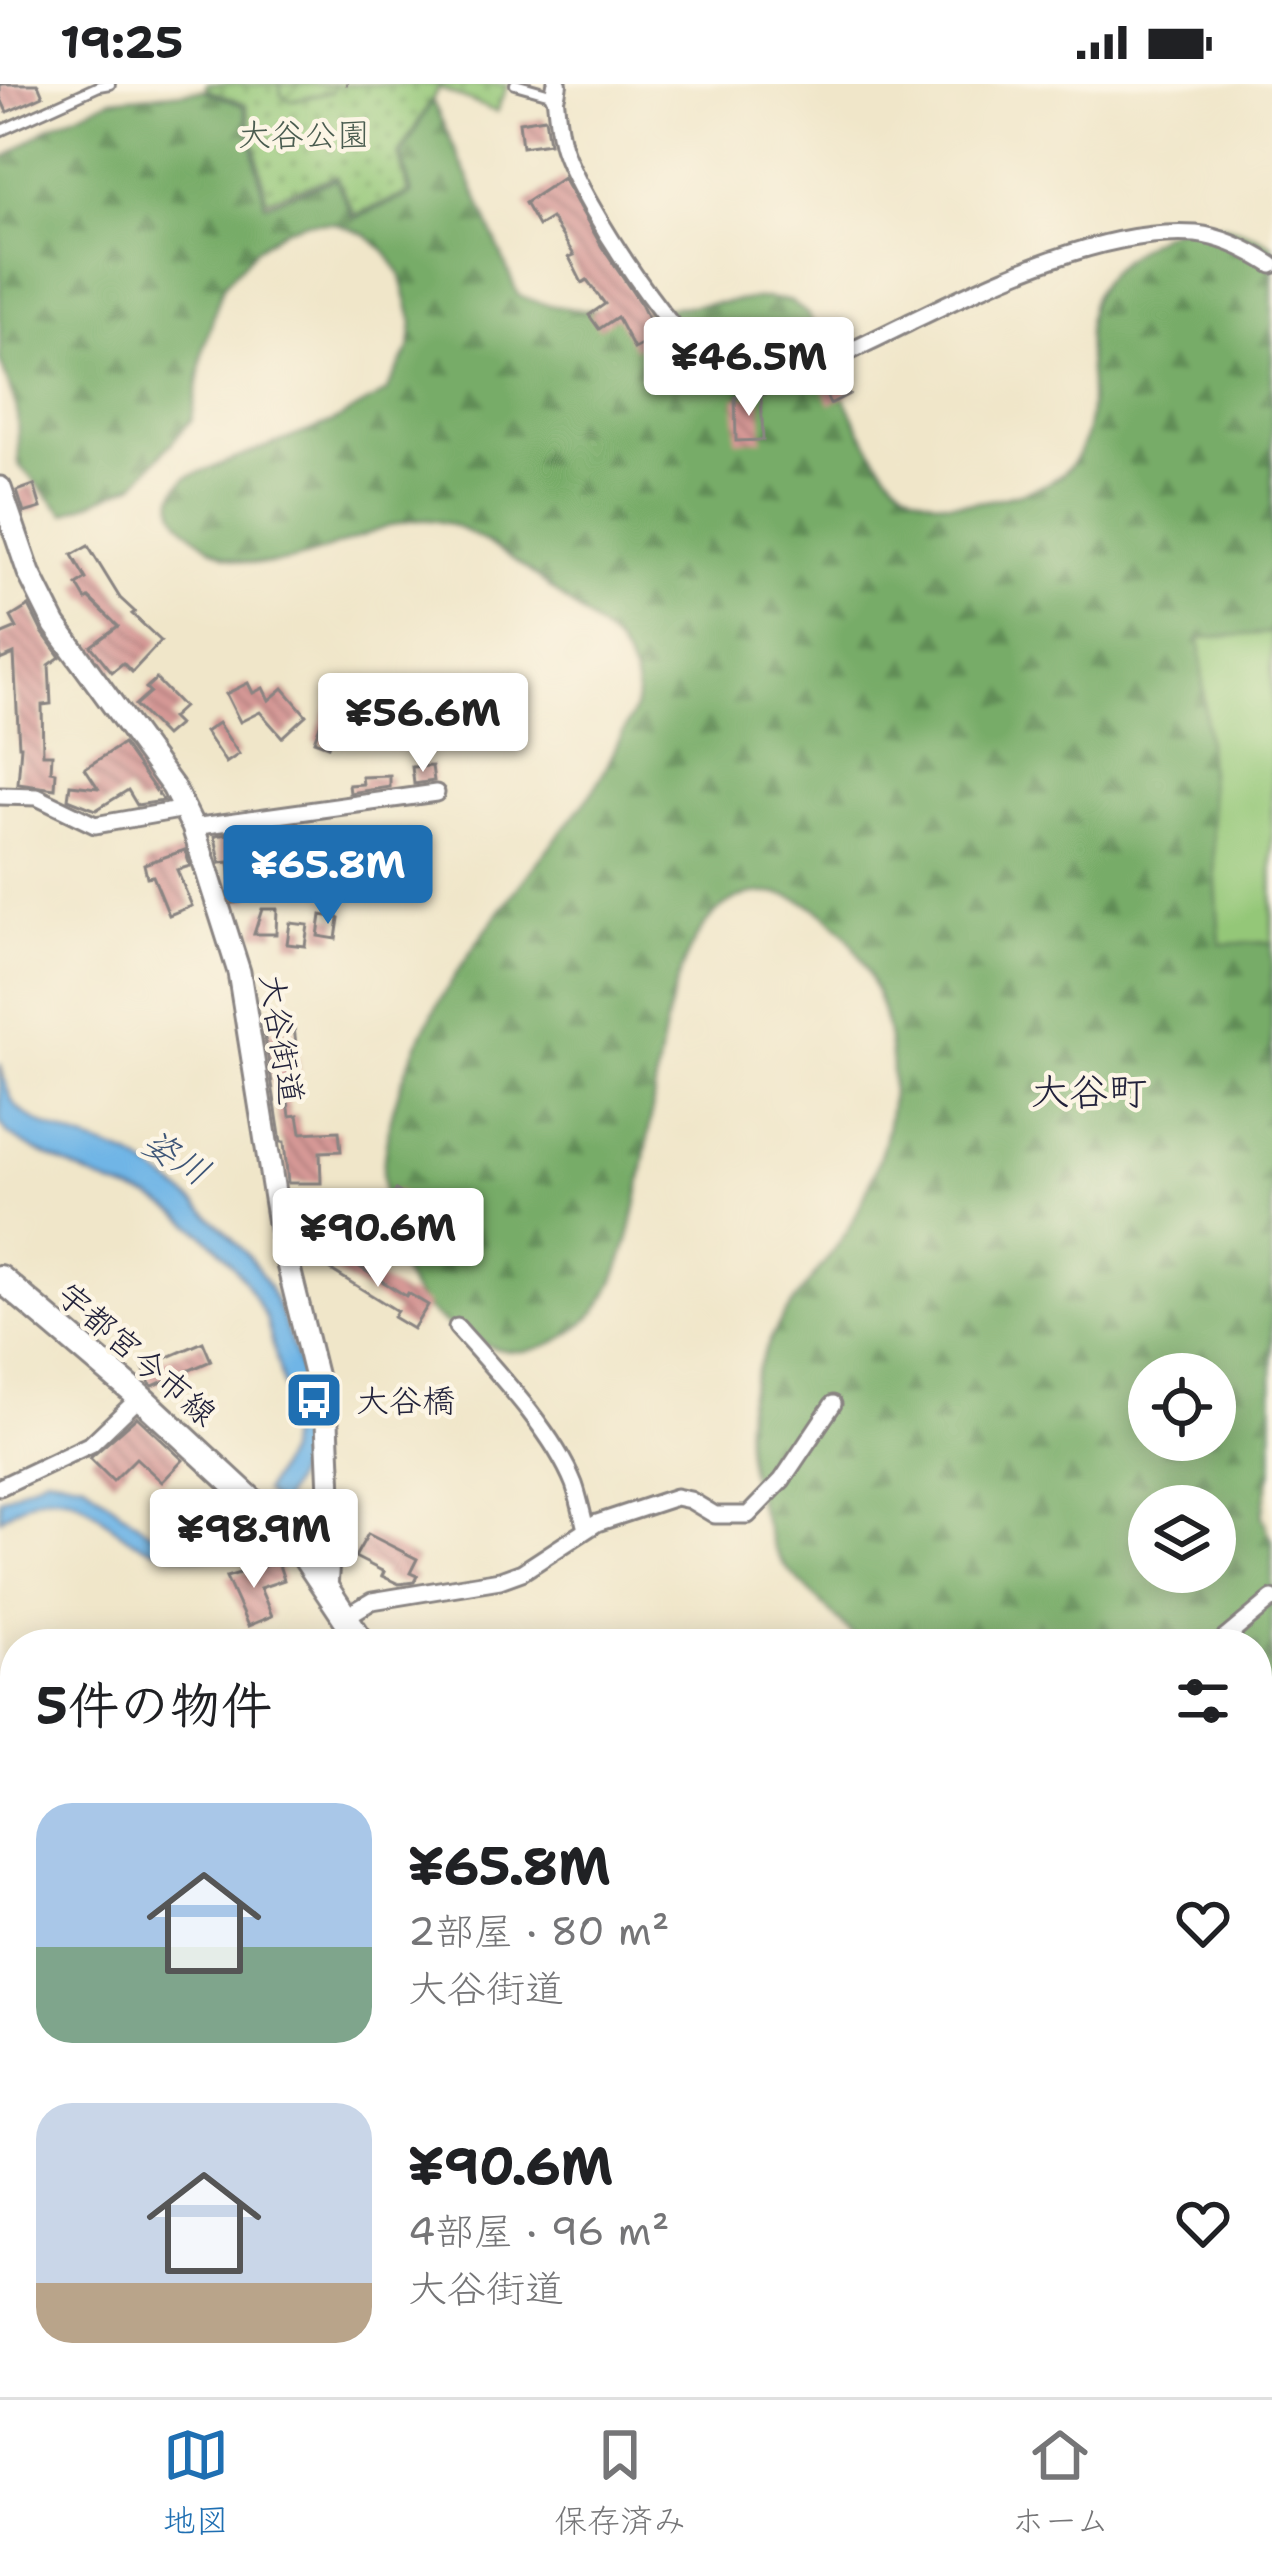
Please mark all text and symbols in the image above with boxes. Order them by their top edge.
text: 19:25 [60,12,183,72]
park label: 大谷公園 [238,112,370,157]
pin: ¥46.5M [651,317,847,419]
text: ¥46.5M [671,330,827,382]
pin: ¥56.6M [325,673,521,775]
text: ¥56.6M [345,686,501,738]
pin: ¥65.8M [230,825,426,927]
text: ¥65.8M [251,838,406,890]
street label: 大谷街道 [249,970,315,1108]
district label: 大谷町 [1030,1065,1148,1117]
water label: 姿川 [132,1117,220,1197]
pin: ¥90.6M [280,1188,476,1290]
text: ¥90.6M [300,1201,456,1253]
street label: 宇都宮今市線 [48,1272,226,1436]
map controls [1128,1353,1236,1593]
button: locate [1128,1353,1236,1461]
bus stop icon: 大谷橋 [283,1369,345,1431]
place label: 大谷橋 [356,1378,455,1423]
button: layers [1128,1485,1236,1593]
pin: ¥98.9M [156,1489,352,1591]
text: ¥98.9M [177,1502,331,1554]
icon: filters [1170,1668,1236,1734]
text: 5件の物件 [36,1671,272,1739]
text: ¥65.8M [408,1832,611,1900]
icon: home [132,1851,276,1995]
icon: heart [1170,1890,1236,1956]
text: 2部屋 · 80 m² [408,1905,670,1957]
text: 大谷街道 [408,1962,564,2014]
text: ¥90.6M [408,2132,613,2200]
icon: home [132,2151,276,2295]
icon: heart [1170,2190,1236,2256]
text: 4部屋 · 96 m² [408,2205,669,2257]
text: 大谷街道 [408,2262,564,2314]
tab: 地図 [163,2422,229,2543]
tab: 保存済み [554,2422,686,2543]
tab: ホーム [1012,2422,1109,2543]

